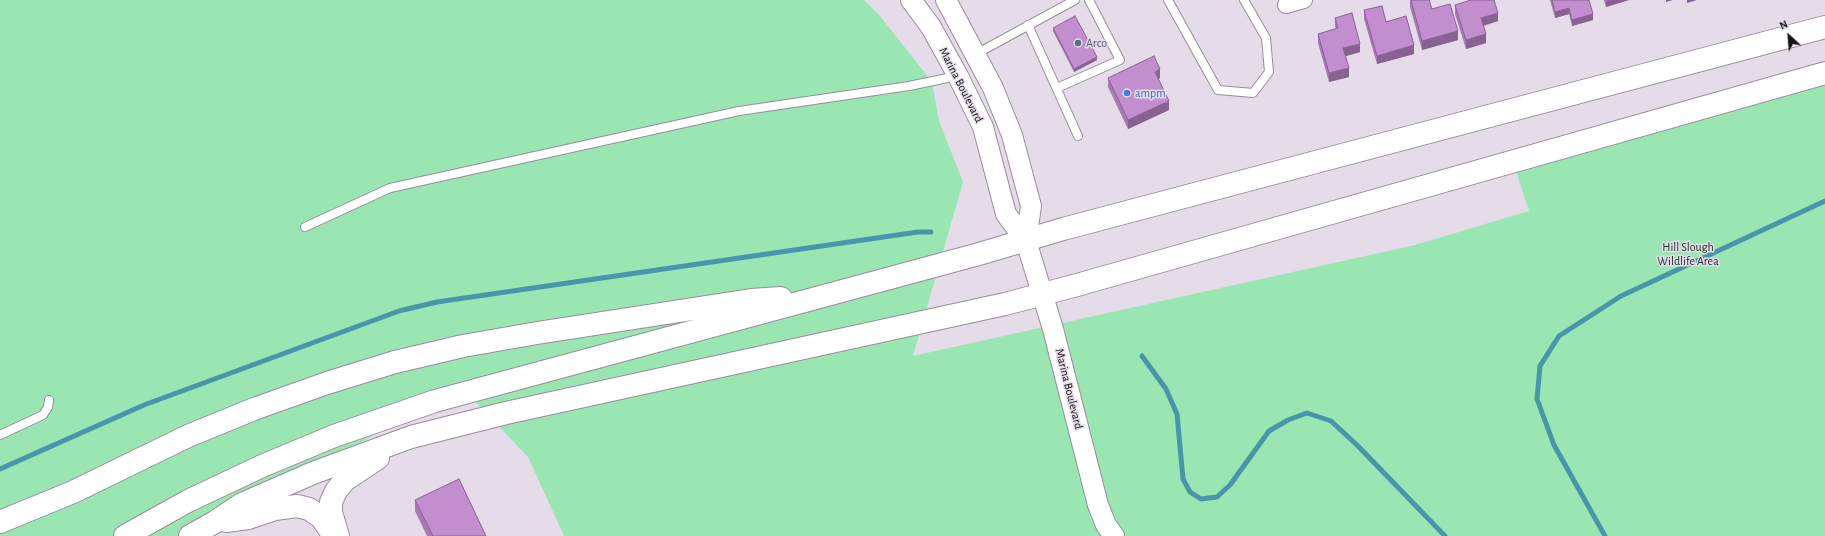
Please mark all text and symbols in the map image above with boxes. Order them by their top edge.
north arrow [1769,16,1809,56]
text: N [1778,18,1789,31]
place label: Arco [1086,36,1107,50]
marker: Arco [1073,38,1083,48]
street label: Marina Boulevard [936,45,986,125]
place label: ampm [1135,86,1166,100]
marker: ampm [1122,88,1132,98]
park label: Hill Slough Wildlife Area [1657,240,1719,268]
street label: Marina Boulevard [1052,347,1086,431]

